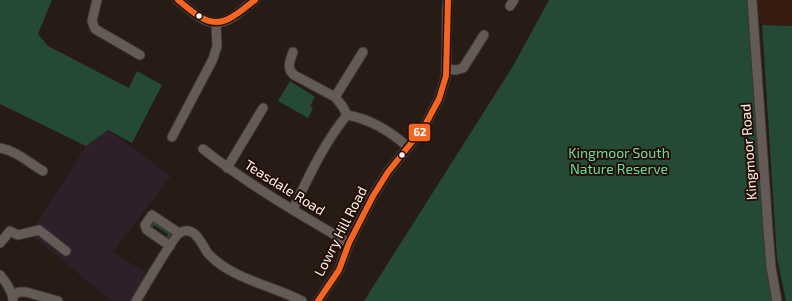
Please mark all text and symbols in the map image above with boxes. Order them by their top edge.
unlabelled marker [194,11,204,21]
street label: Kingmoor Road [736,103,760,201]
line badge: 62 [408,123,431,142]
text: 62 [414,125,426,138]
park label: Kingmoor South Nature Reserve [568,144,670,177]
unlabelled marker [397,150,407,160]
street label: Teasdale Road [242,156,328,218]
street label: Lowry Hill Road [310,183,370,279]

